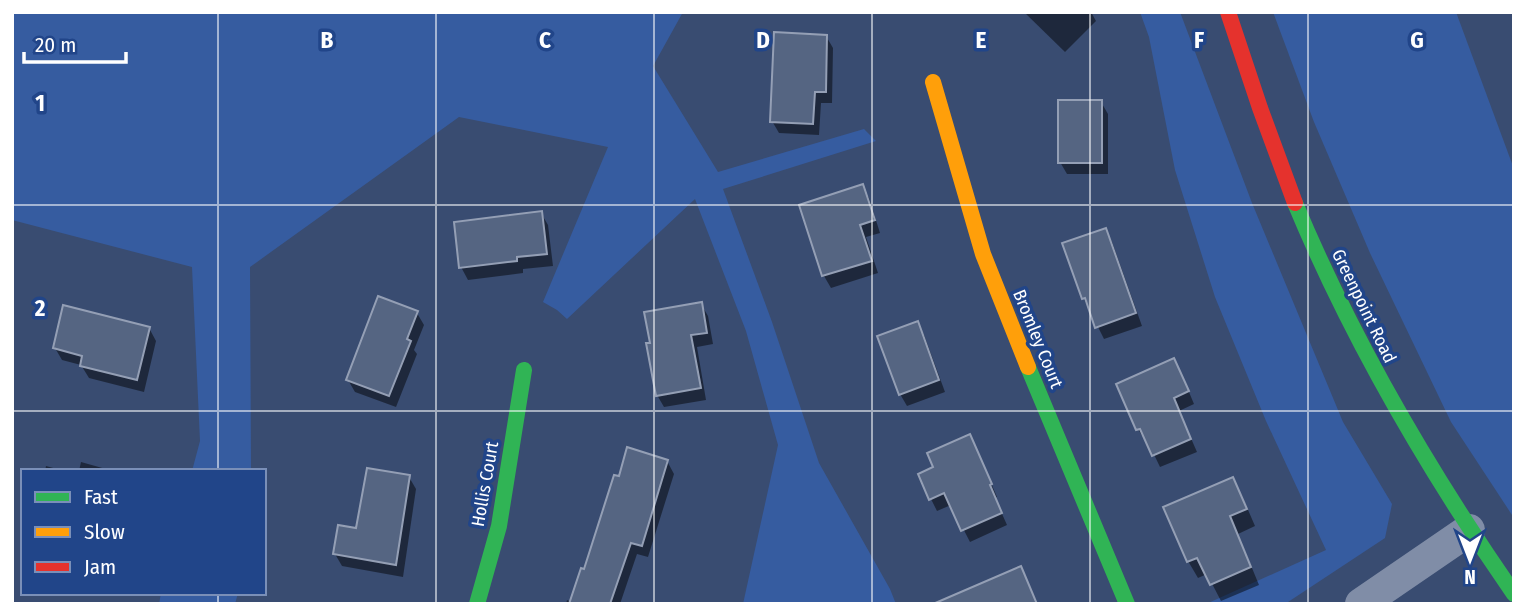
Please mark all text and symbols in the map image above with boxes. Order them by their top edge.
scale bar [24,21,126,65]
text: B [321,26,334,54]
text: C [539,26,551,54]
text: D [756,26,770,54]
text: E [976,26,987,54]
text: F [1194,26,1204,54]
text: G [1410,26,1424,54]
text: 20 m [35,32,76,58]
text: 1 [35,89,45,117]
street label: Greenpoint Road [1327,246,1401,366]
street label: Bromley Court [1008,286,1068,392]
text: 2 [34,294,46,322]
street label: Hollis Court [467,440,503,528]
legend [21,469,266,595]
text: Fast [84,484,118,510]
text: Slow [84,519,125,545]
north arrow [1435,525,1505,595]
text: Jam [84,554,116,580]
text: N [1464,565,1476,588]

